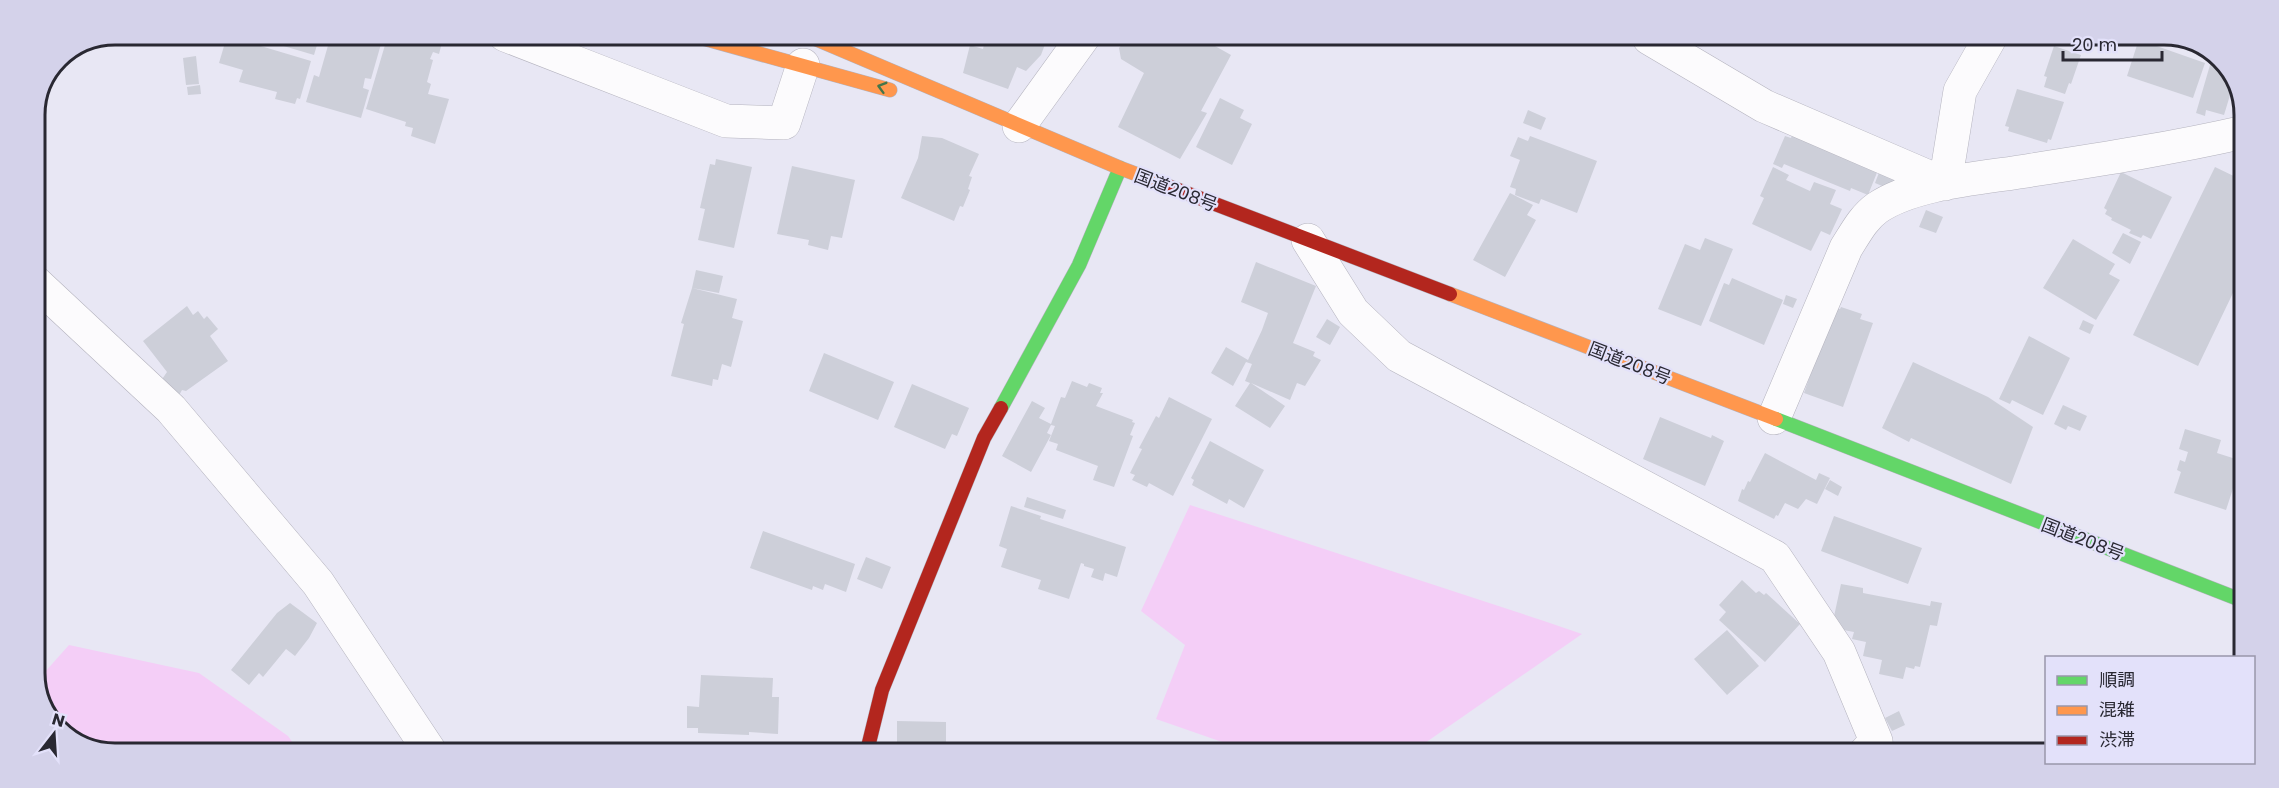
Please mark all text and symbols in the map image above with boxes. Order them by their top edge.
scale bar [2063,24,2162,62]
text: 20 m [2072,32,2117,57]
one-way arrow [877,82,888,94]
street label: 国道208号 [1131,163,1221,217]
street label: 国道208号 [1585,336,1675,390]
street label: 国道208号 [2038,512,2128,566]
legend [2045,656,2255,764]
text: 順調 [2099,667,2135,692]
text: 混雑 [2099,697,2135,722]
north arrow [24,704,84,764]
text: N [49,707,67,733]
text: 渋滞 [2099,727,2135,752]

